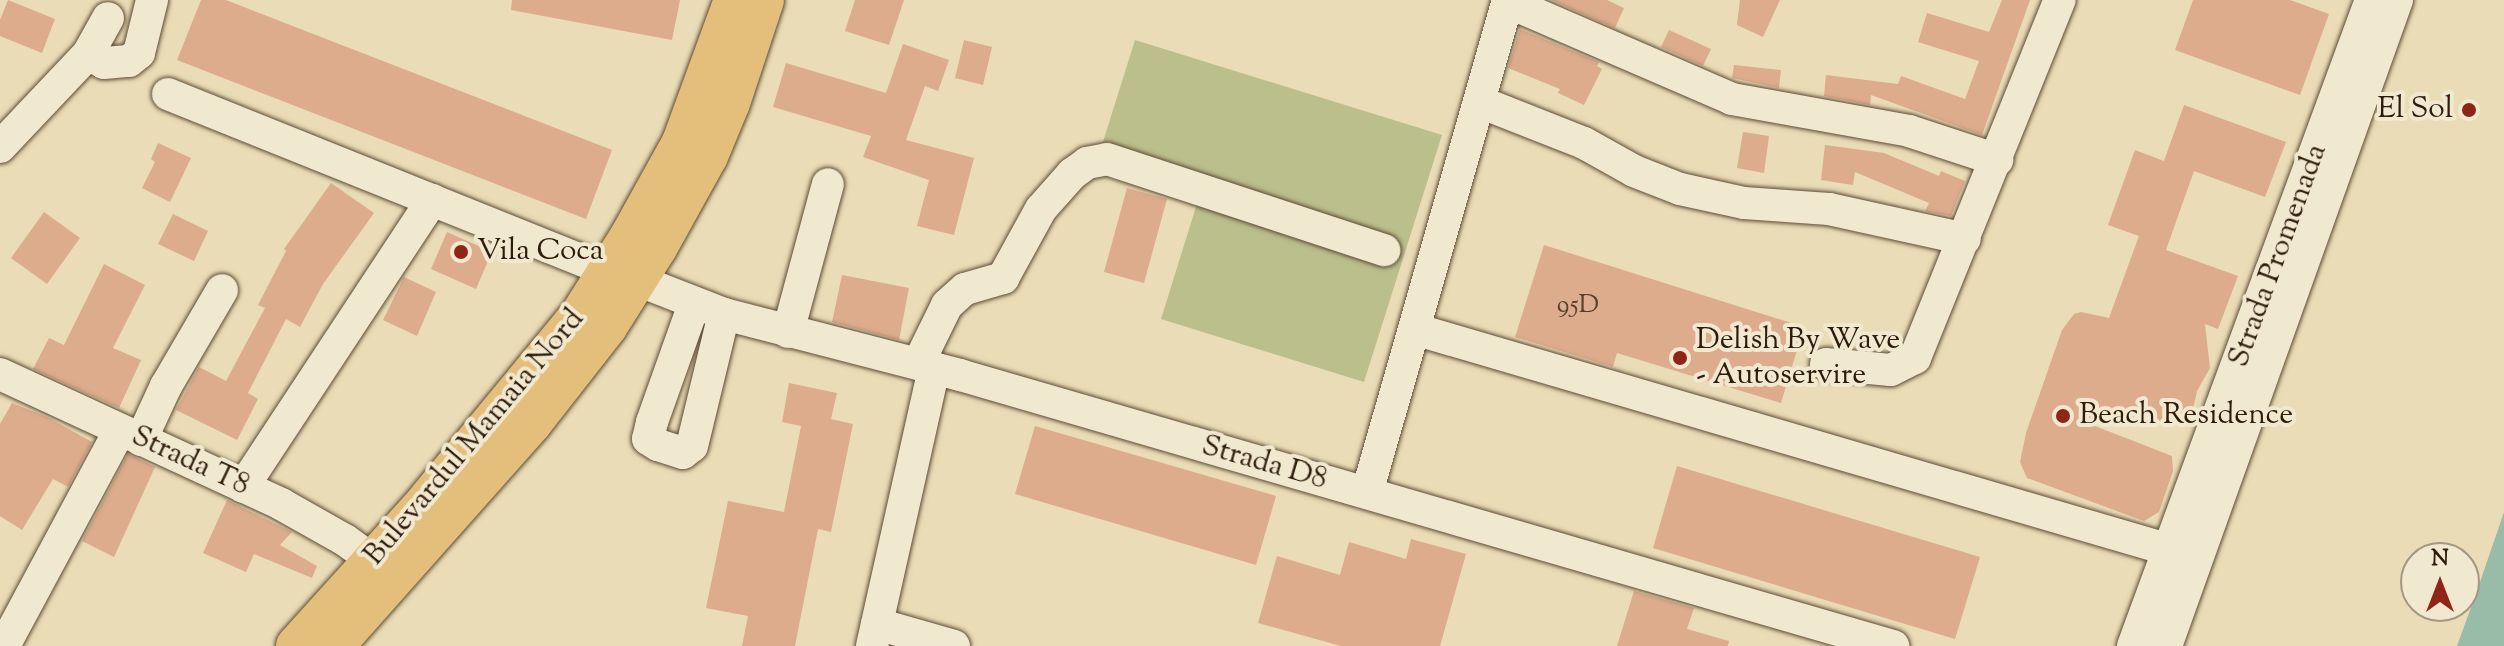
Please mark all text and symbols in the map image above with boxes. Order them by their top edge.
place label: El Sol [2378,92,2453,128]
marker: El Sol [2460,101,2478,119]
street label: Strada Promenada [2222,140,2336,372]
place label: Vila Coca [477,234,604,270]
marker: Vila Coca [452,243,470,261]
house number: 95D [1557,290,1599,322]
street label: Bulevardul Mamaia Nord [357,302,593,574]
place label: Delish By Wave - Autoservire [1696,323,1900,394]
marker: Delish By Wave - Autoservire [1671,349,1689,367]
place label: Beach Residence [2079,398,2293,434]
marker: Beach Residence [2054,407,2072,425]
street label: Strada T8 [125,419,255,505]
street label: Strada D8 [1197,429,1331,499]
north arrow [2400,542,2480,622]
text: N [2431,544,2449,576]

